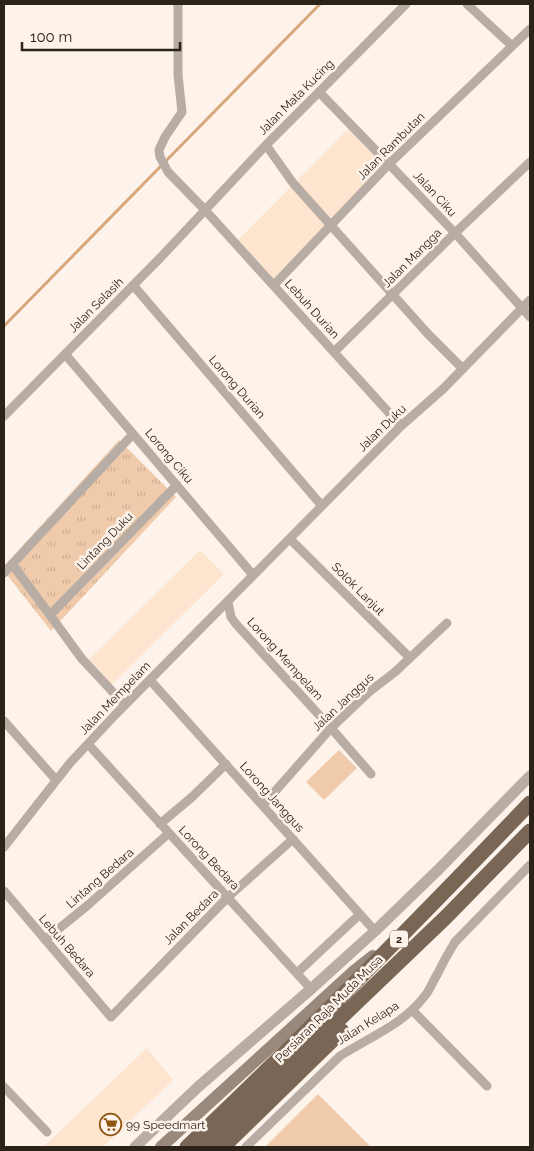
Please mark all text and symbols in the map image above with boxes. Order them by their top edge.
scale bar [22,20,180,52]
text: 100 m [30,28,72,46]
street label: Jalan Mata Kucing [255,56,337,138]
street label: Jalan Rambutan [354,109,428,183]
street label: Jalan Ciku [411,169,459,219]
street label: Jalan Mangga [380,226,444,290]
street label: Jalan Selasih [66,275,126,335]
street label: Lebuh Durian [282,277,342,341]
street label: Lorong Durian [206,353,268,421]
street label: Jalan Duku [355,402,409,454]
street label: Lorong Ciku [142,426,196,486]
street label: Lintang Duku [74,510,136,572]
street label: Solok Lanjut [329,560,387,618]
street label: Lorong Mempelam [244,615,326,703]
street label: Jalan Mempelam [77,659,153,737]
street label: Jalan Janggus [309,670,377,734]
street label: Lorong Janggus [237,759,307,835]
street label: Lorong Bedara [176,823,242,893]
street label: Lintang Bedara [64,845,136,911]
street label: Jalan Bedara [161,887,221,947]
street label: Lebuh Bedara [36,912,98,980]
road number: 2 [390,931,408,948]
street label: Persiaran Raja Muda Musa [273,953,385,1065]
street label: Jalan Kelapa [335,998,401,1048]
supermarket icon: 99 Speedmart [98,1113,122,1137]
place label: 99 Speedmart [126,1118,205,1132]

